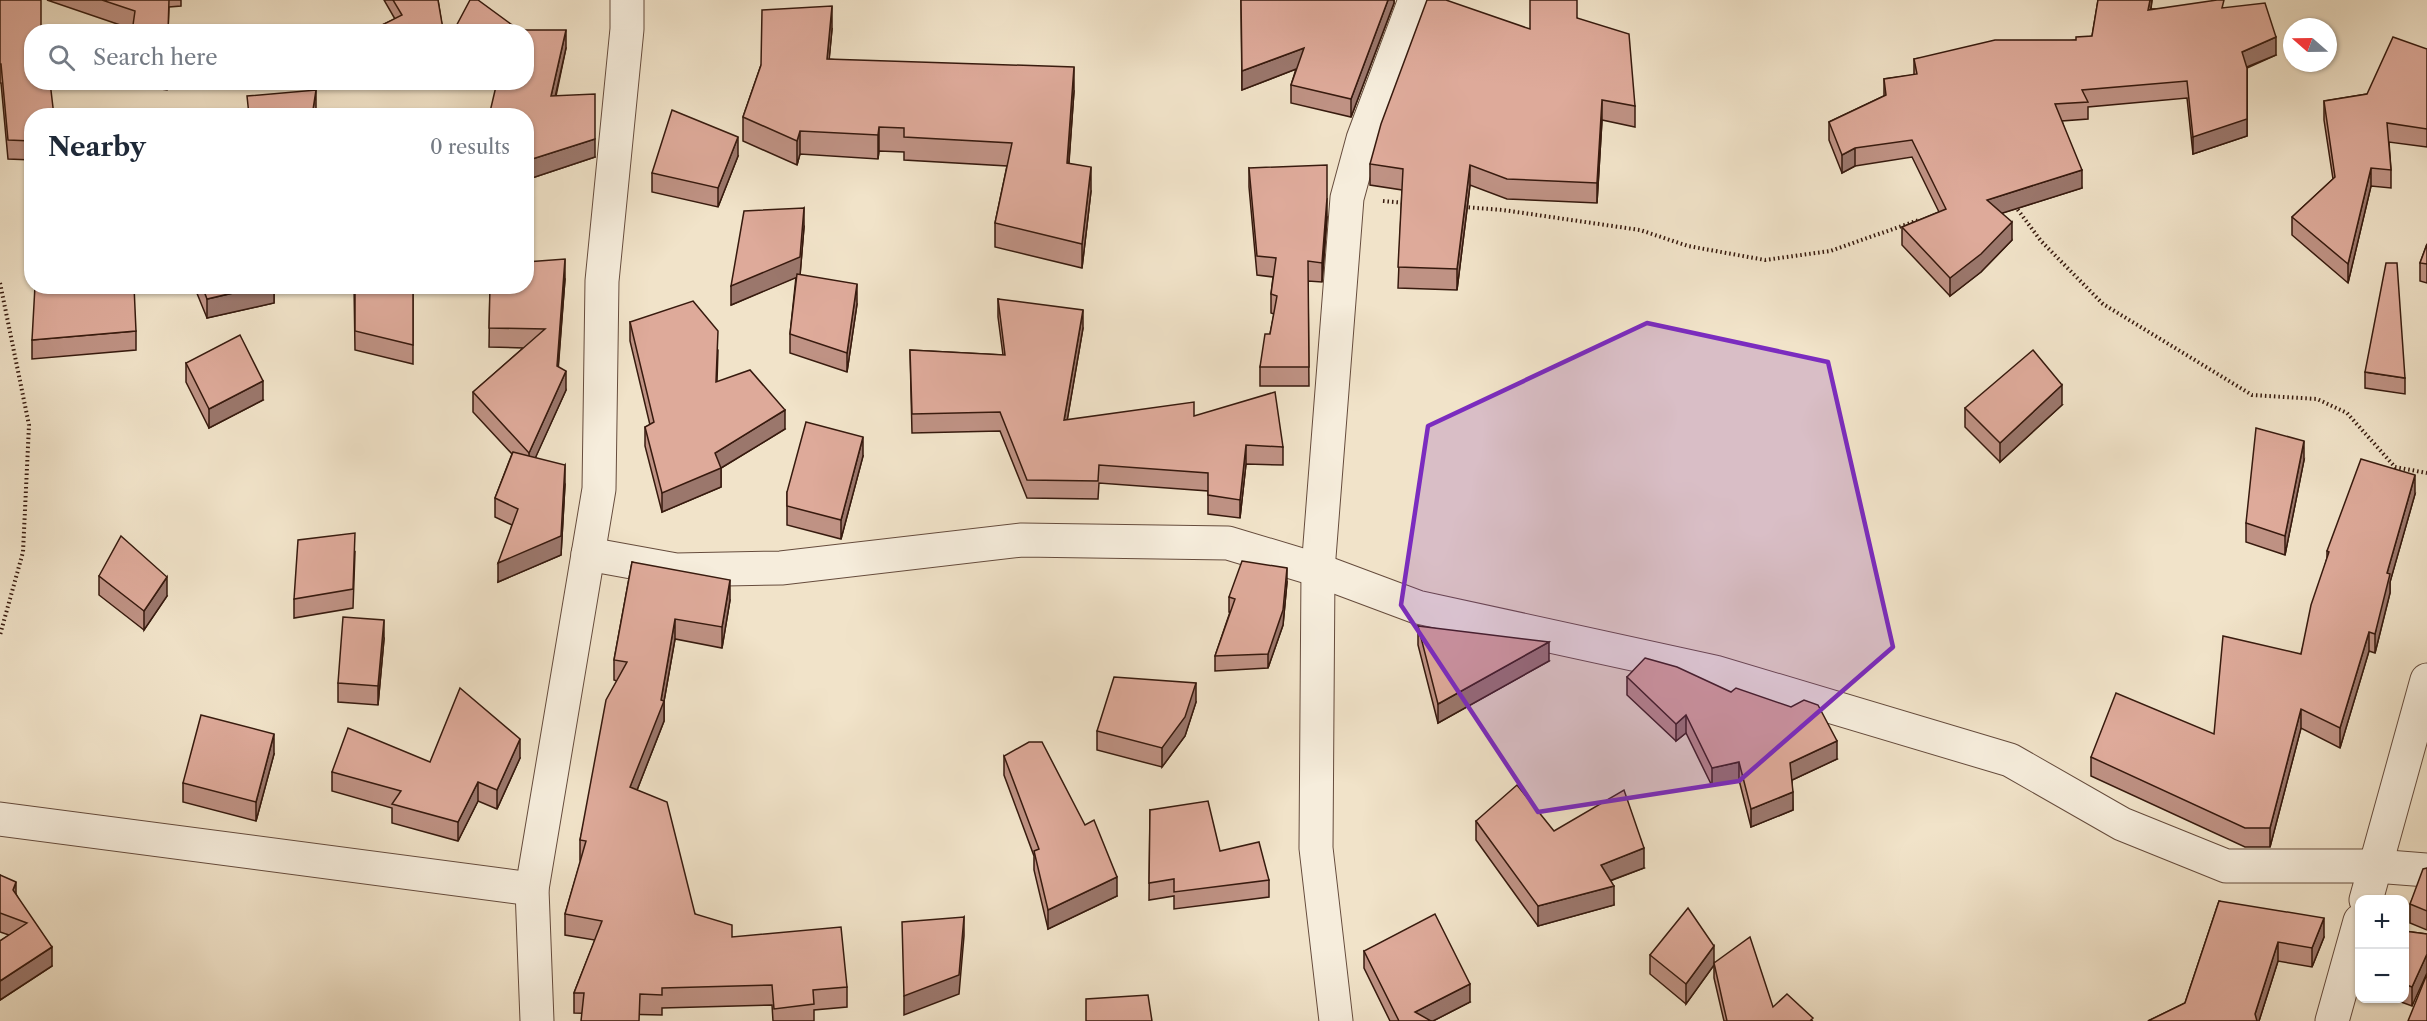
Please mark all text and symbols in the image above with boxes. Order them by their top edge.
north arrow [2283,18,2337,72]
search box [24,24,534,90]
icon: search [45,41,78,74]
text: Search here [93,44,218,71]
text: Nearby [48,131,146,163]
text: 0 results [430,135,510,159]
map controls [2355,895,2409,1003]
button: + [2355,895,2409,949]
button: − [2355,949,2409,1003]

